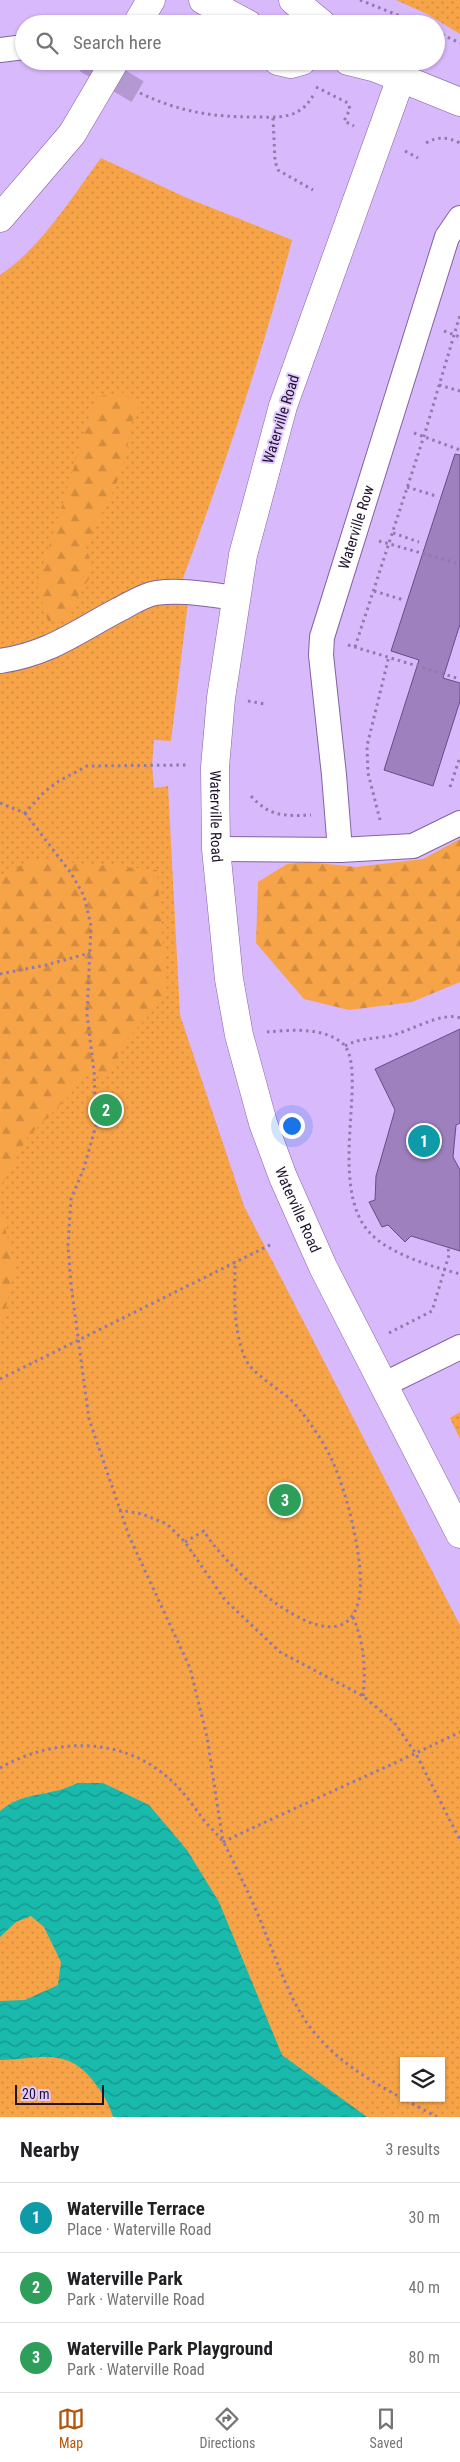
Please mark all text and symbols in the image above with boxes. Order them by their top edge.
search box [15,15,445,70]
icon: search [33,29,61,57]
text: Search here [73,31,161,54]
street label: Waterville Road [259,372,303,466]
street label: Waterville Row [335,483,378,571]
street label: Waterville Road [206,770,226,863]
pin: 2 [90,1091,122,1129]
your location [279,1113,305,1139]
pin: 1 [408,1122,440,1160]
street label: Waterville Road [271,1164,324,1255]
pin: 3 [269,1481,301,1519]
map controls [400,2057,445,2102]
button: layers [400,2057,445,2102]
scale bar [15,2082,104,2105]
text: 20 m [22,2086,50,2102]
text: Nearby [20,2138,79,2162]
text: 3 results [385,2140,440,2159]
text: Waterville Terrace [67,2197,205,2220]
text: 1 [32,2208,40,2227]
text: 30 m [408,2208,440,2227]
text: Place · Waterville Road [67,2220,211,2239]
text: Waterville Park [67,2267,183,2290]
text: 2 [32,2278,40,2297]
text: 40 m [408,2278,440,2297]
text: Park · Waterville Road [67,2290,205,2309]
text: Waterville Park Playground [67,2337,273,2360]
text: 3 [32,2348,40,2367]
text: 80 m [408,2348,440,2367]
text: Park · Waterville Road [67,2360,205,2379]
tab: Map [57,2405,85,2451]
tab: Directions [199,2405,255,2451]
tab: Saved [370,2405,403,2451]

